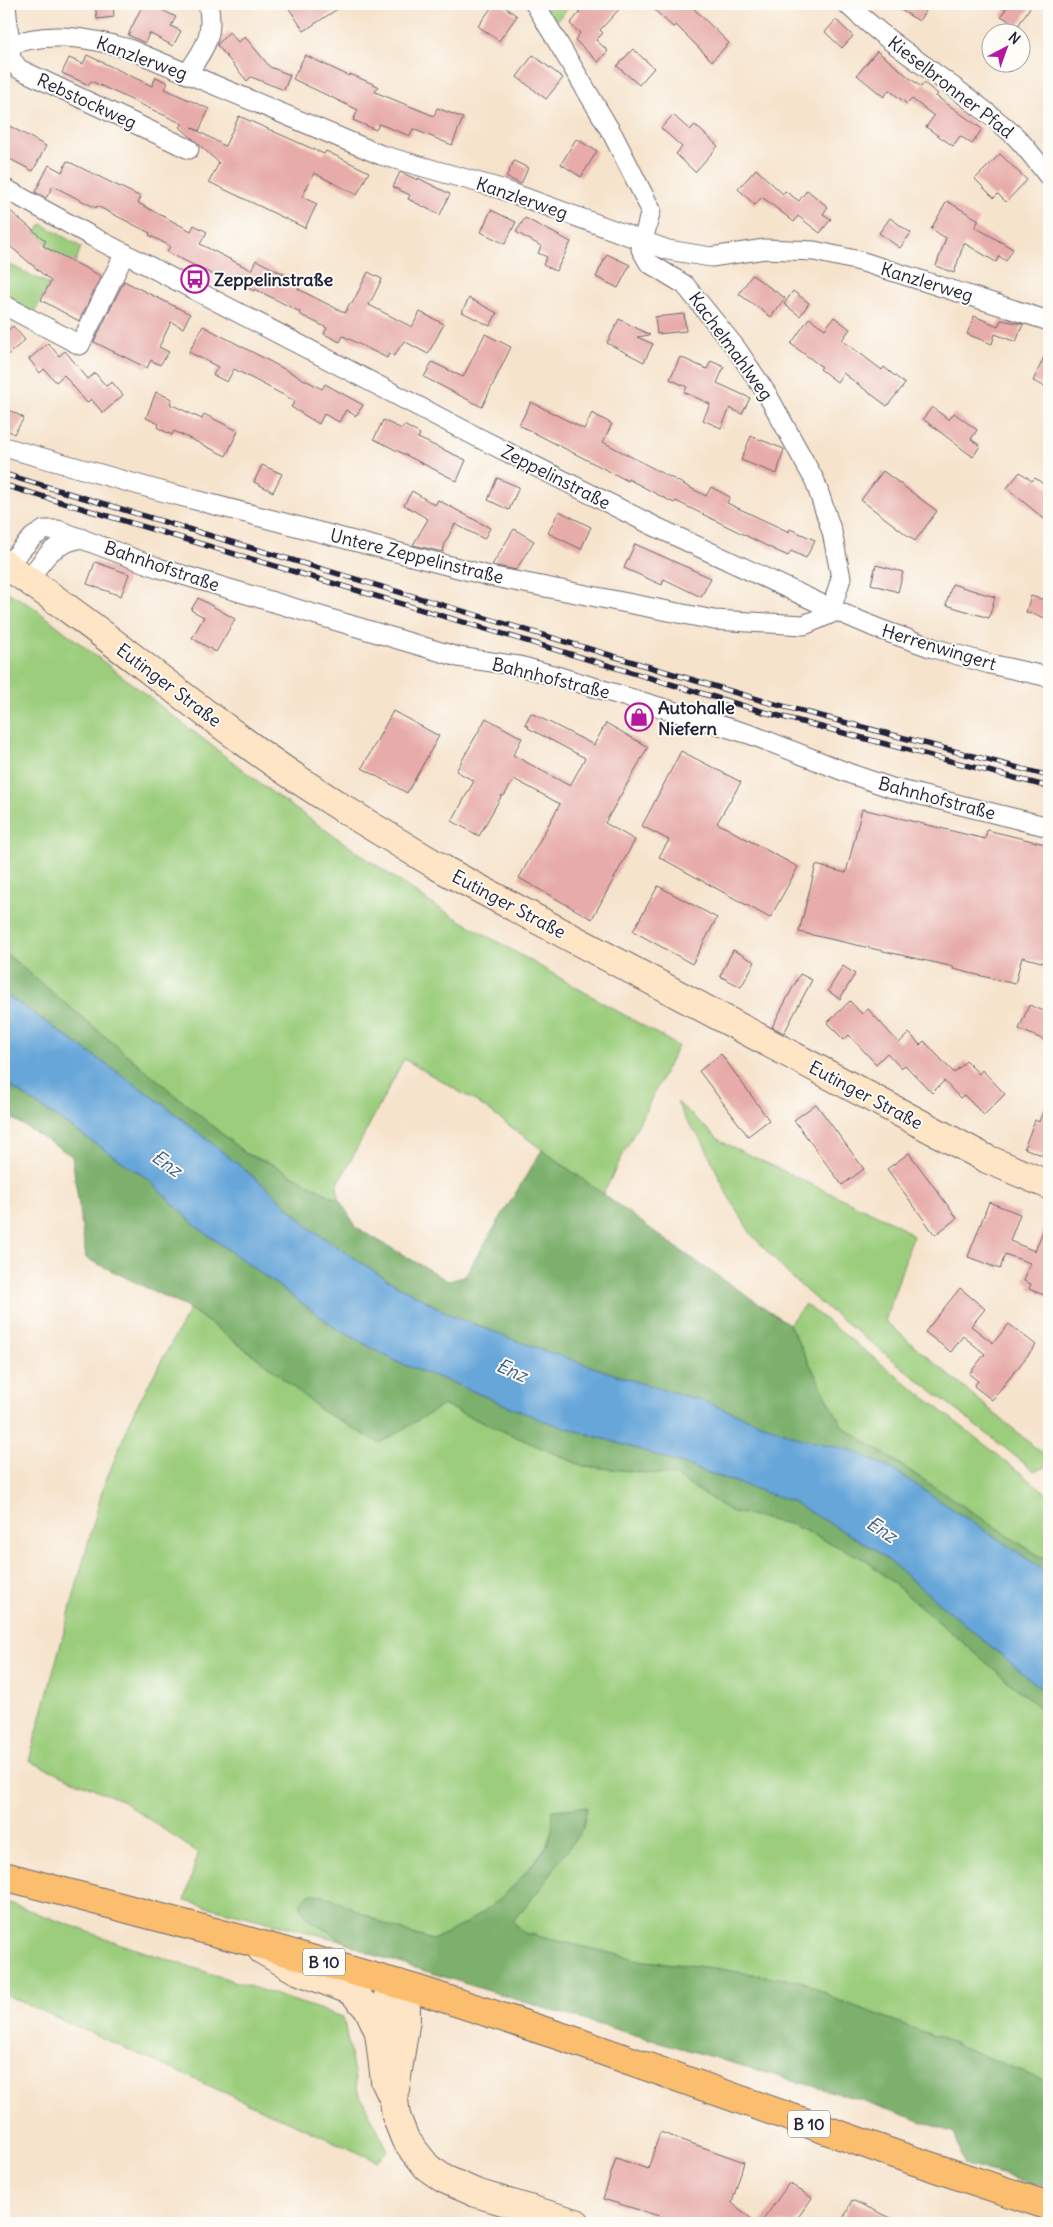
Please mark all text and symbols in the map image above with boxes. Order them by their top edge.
north arrow [980,22,1030,72]
text: N [1005,28,1024,48]
street label: Kanzlerweg [93,31,191,85]
street label: Kieselbronner Pfad [883,31,1019,144]
street label: Rebstockweg [34,68,140,134]
street label: Kanzlerweg [473,172,571,224]
street label: Kanzlerweg [878,257,976,307]
bus stop icon: Zeppelinstraße [180,264,210,294]
place label: Zeppelinstraße [214,268,333,291]
street label: Kachelmahlweg [684,287,778,405]
street label: Zeppelinstraße [498,440,614,514]
street label: Untere Zeppelinstraße [328,523,506,589]
street label: Bahnhofstraße [101,536,223,596]
street label: Herrenwingert [879,619,999,675]
street label: Eutinger Straße [112,638,226,732]
street label: Bahnhofstraße [490,652,612,704]
place label: Autohalle Niefern [658,696,735,740]
shop icon: Autohalle Niefern [624,702,654,732]
street label: Bahnhofstraße [876,771,998,825]
street label: Eutinger Straße [448,864,570,944]
street label: Eutinger Straße [805,1055,927,1135]
water label: Enz [147,1144,188,1183]
water label: Enz [493,1353,533,1388]
water label: Enz [862,1510,903,1549]
road number: B 10 [303,1948,345,1975]
road number: B 10 [788,2110,830,2138]

